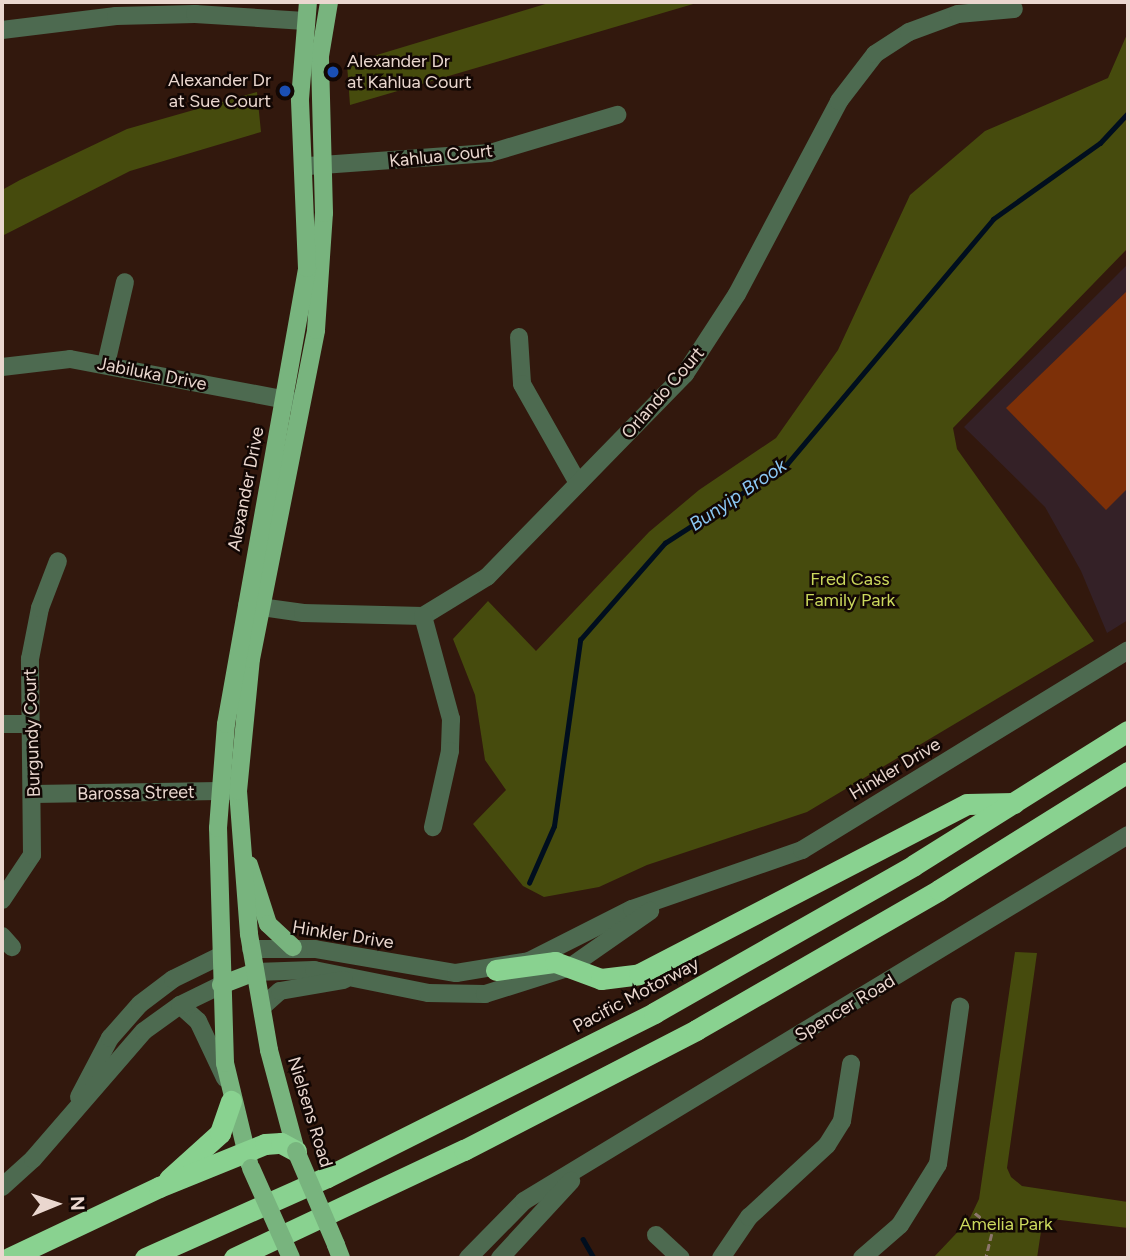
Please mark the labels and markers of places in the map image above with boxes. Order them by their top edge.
place label: Alexander Dr at Kahlua Court [347,51,471,94]
marker: Alexander Dr at Kahlua Court [325,64,341,80]
place label: Alexander Dr at Sue Court [168,70,271,112]
marker: Alexander Dr at Sue Court [277,83,293,99]

